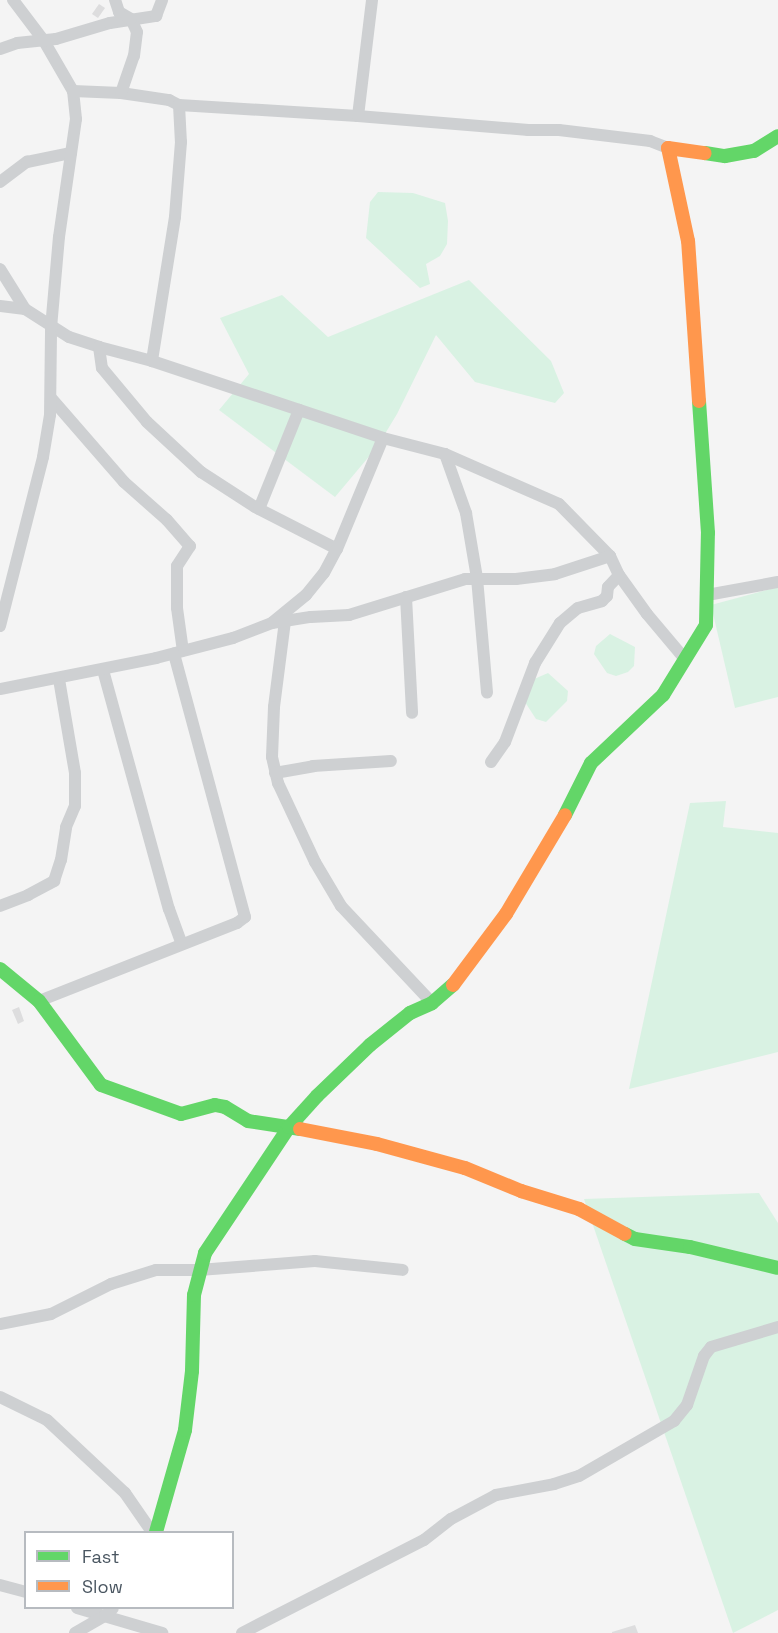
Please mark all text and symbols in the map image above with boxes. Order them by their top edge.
legend [24,1531,234,1609]
text: Fast [82,1545,119,1568]
text: Slow [82,1575,123,1598]

